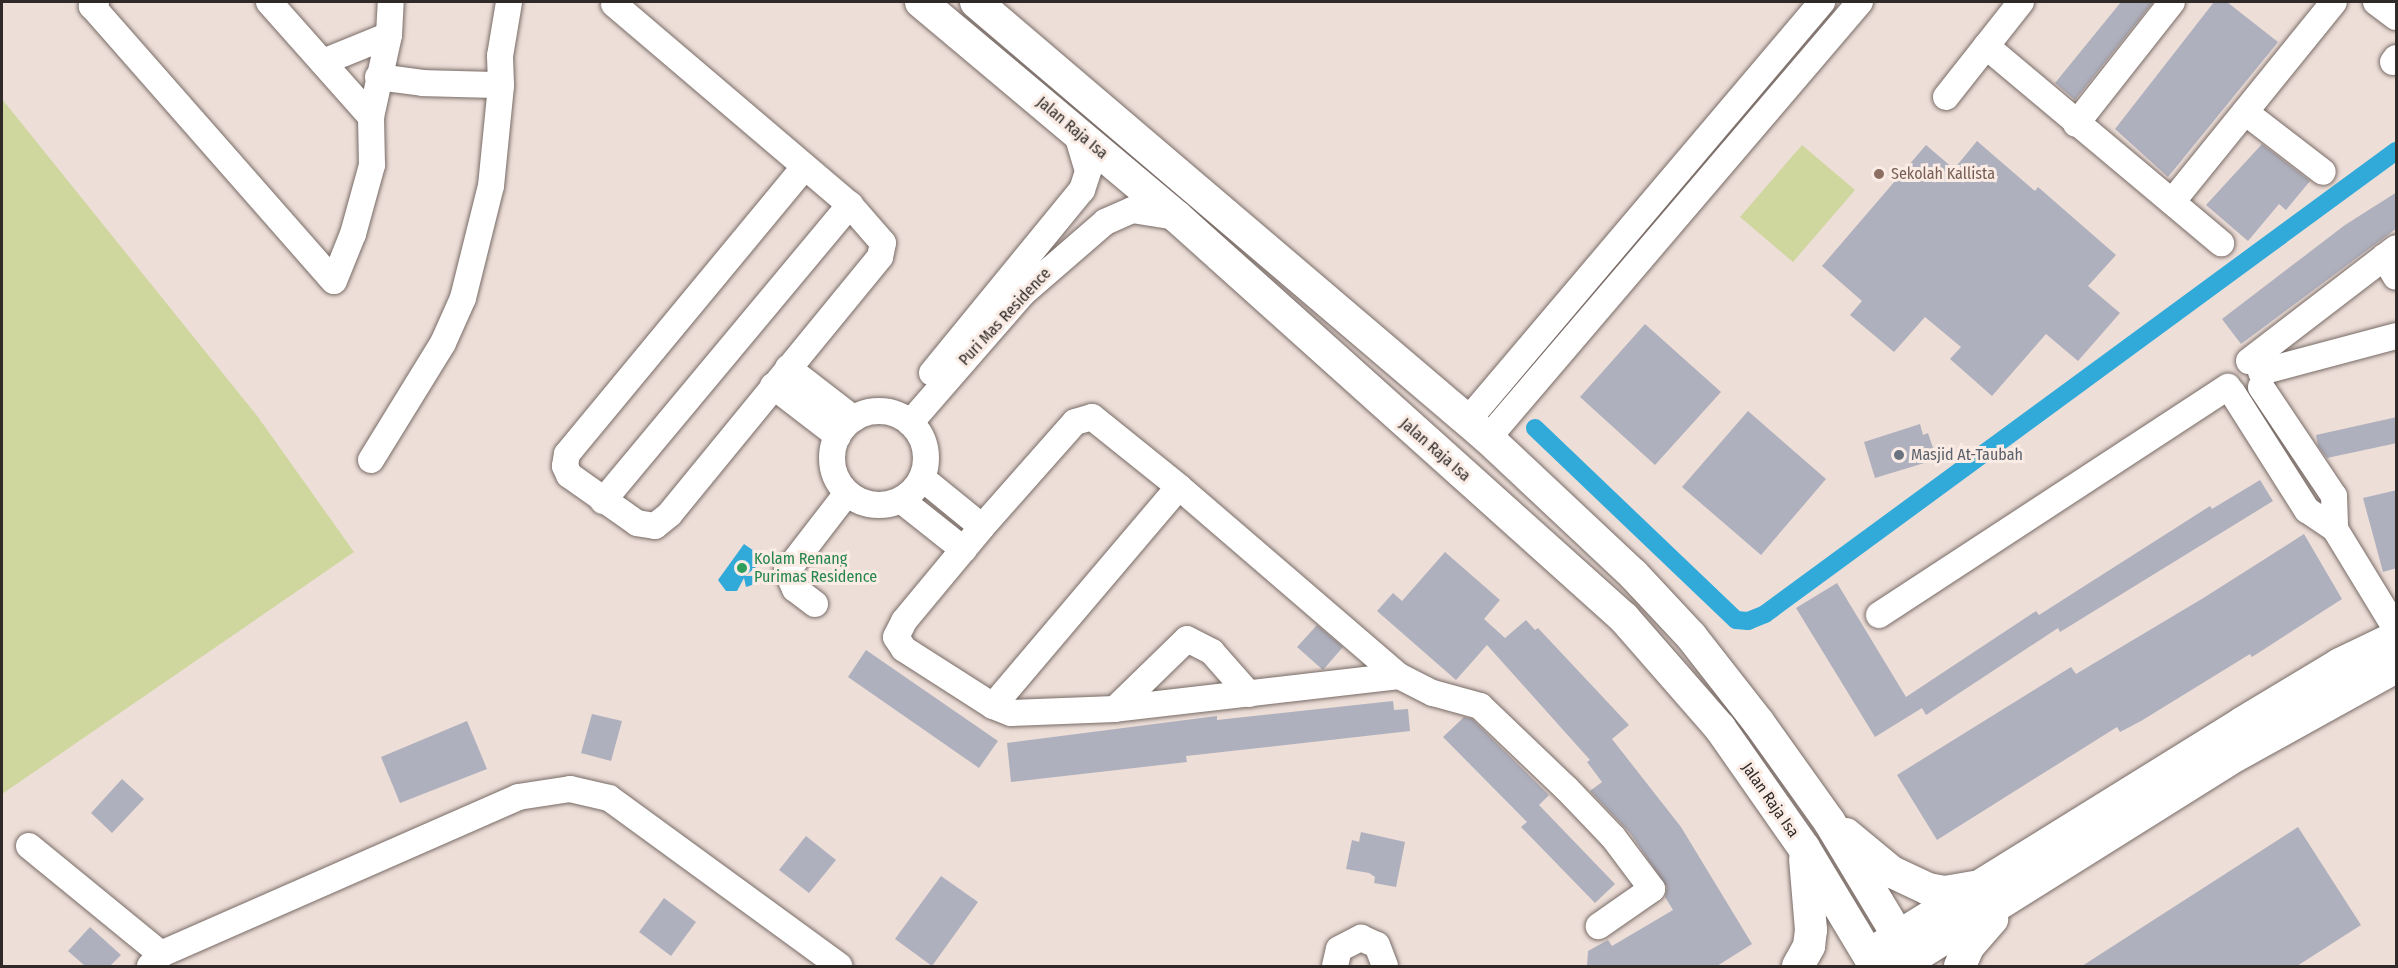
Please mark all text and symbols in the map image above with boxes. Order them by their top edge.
street label: Jalan Raja Isa [1033,93,1111,163]
place label: Sekolah Kallista [1891,164,1995,184]
marker: Sekolah Kallista [1872,167,1886,181]
street label: Puri Mas Residence [955,264,1055,370]
street label: Jalan Raja Isa [1396,414,1474,486]
place label: Masjid At-Taubah [1911,445,2023,465]
marker: Masjid At-Taubah [1892,448,1906,462]
place label: Kolam Renang Purimas Residence [754,549,877,587]
marker: Kolam Renang Purimas Residence [735,561,749,575]
street label: Jalan Raja Isa [1737,759,1803,841]

